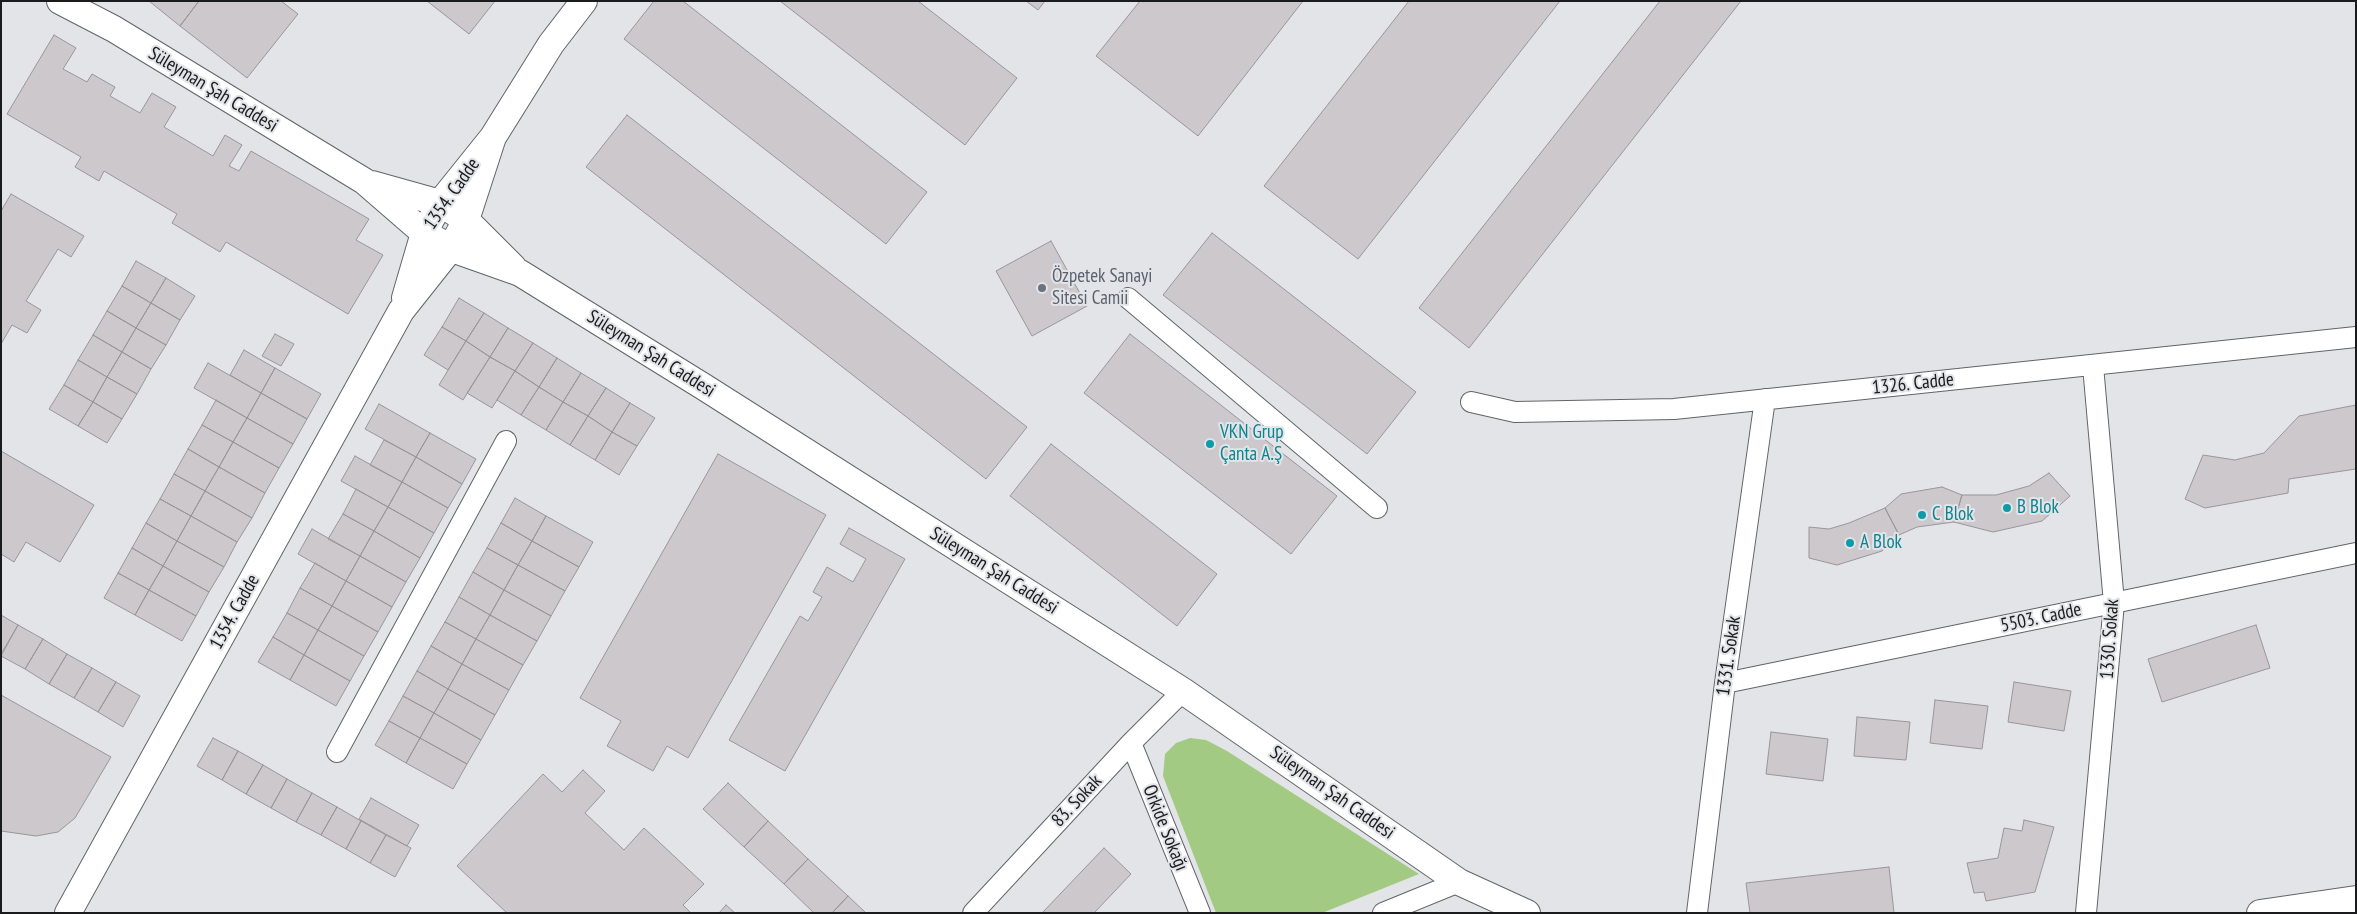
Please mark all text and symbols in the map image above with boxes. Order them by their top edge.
street label: Süleyman Şah Caddesi [144,42,282,138]
street label: 1354. Cadde [419,154,485,234]
place label: Özpetek Sanayi Sitesi Camii [1052,266,1152,310]
marker: Özpetek Sanayi Sitesi Camii [1036,282,1048,294]
street label: Süleyman Şah Caddesi [583,305,719,403]
street label: 1326. Cadde [1871,368,1955,400]
place label: VKN Grup Çanta A.Ş [1220,422,1283,466]
marker: VKN Grup Çanta A.Ş [1204,438,1216,450]
place label: B Blok [2017,497,2059,519]
marker: B Blok [2001,502,2013,514]
place label: C Blok [1932,504,1974,526]
marker: C Blok [1916,509,1928,521]
street label: Süleyman Şah Caddesi [926,522,1062,620]
place label: A Blok [1860,532,1902,554]
marker: A Blok [1844,537,1856,549]
street label: 1354. Cadde [205,571,265,653]
street label: 5503. Cadde [1999,598,2083,638]
street label: 1330. Sokak [2096,598,2124,680]
street label: 1331. Sokak [1712,615,1746,697]
street label: Süleyman Şah Caddesi [1265,742,1399,844]
street label: 83. Sokak [1047,770,1107,832]
street label: Orkide Sokağı [1137,782,1193,874]

